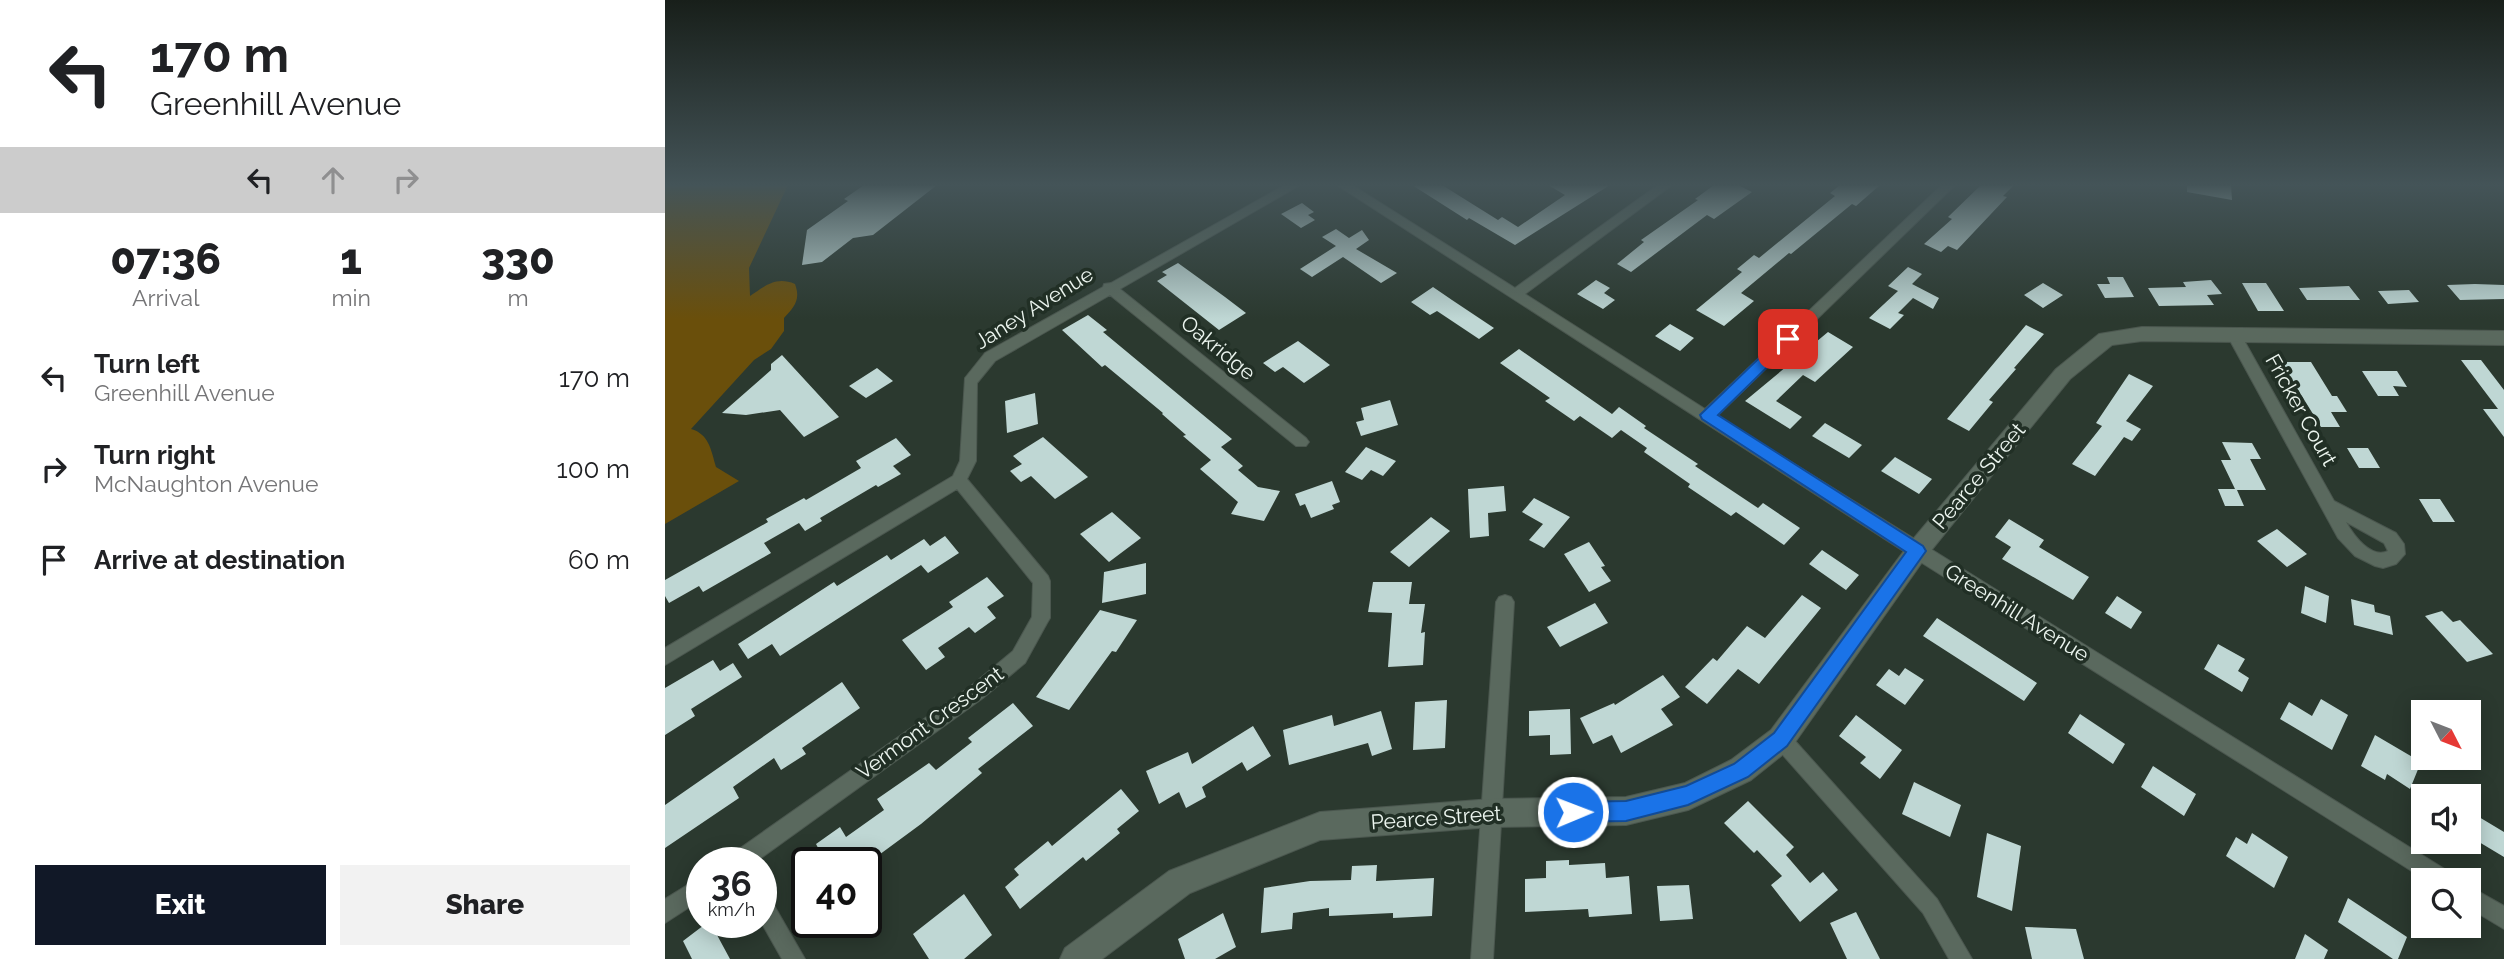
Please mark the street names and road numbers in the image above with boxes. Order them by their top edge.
street label: Janey Avenue [970,261,1098,354]
street label: Oakridge [1176,310,1261,385]
street label: Fricker Court [2260,349,2342,470]
street label: Pearce Street [1927,417,2030,534]
street label: Greenhill Avenue [1941,558,2094,667]
street label: Vermont Crescent [851,661,1008,784]
street label: Pearce Street [1370,800,1502,835]

